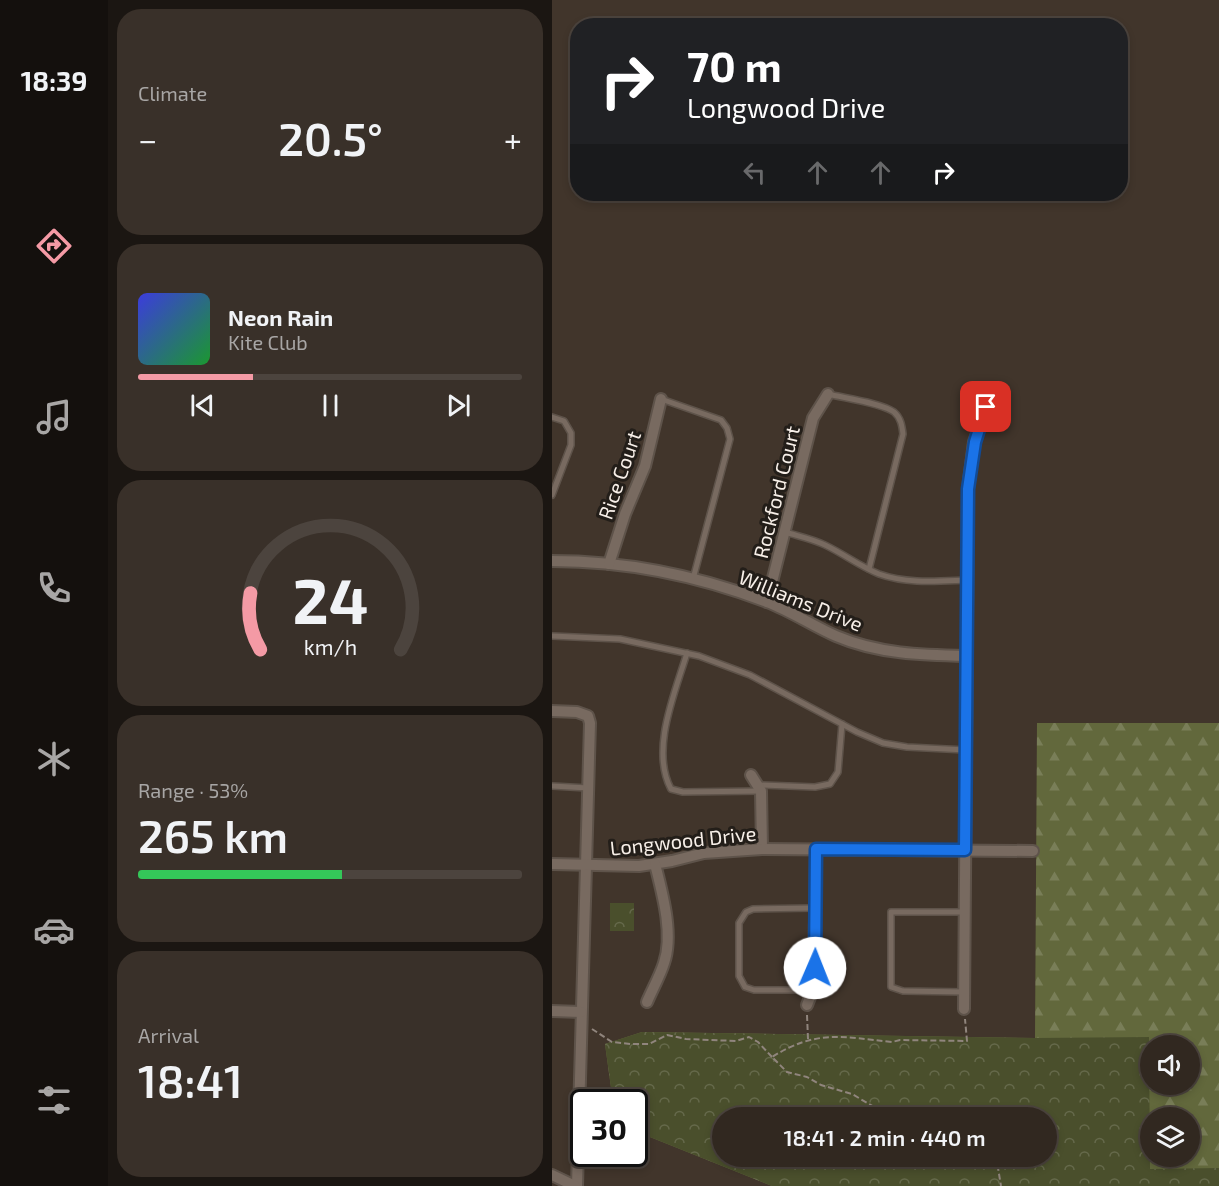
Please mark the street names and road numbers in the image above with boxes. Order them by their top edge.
street label: Rockford Court [748,423,804,561]
street label: Rice Court [593,427,645,522]
street label: Williams Drive [736,564,866,636]
street label: Longwood Drive [609,820,757,860]

